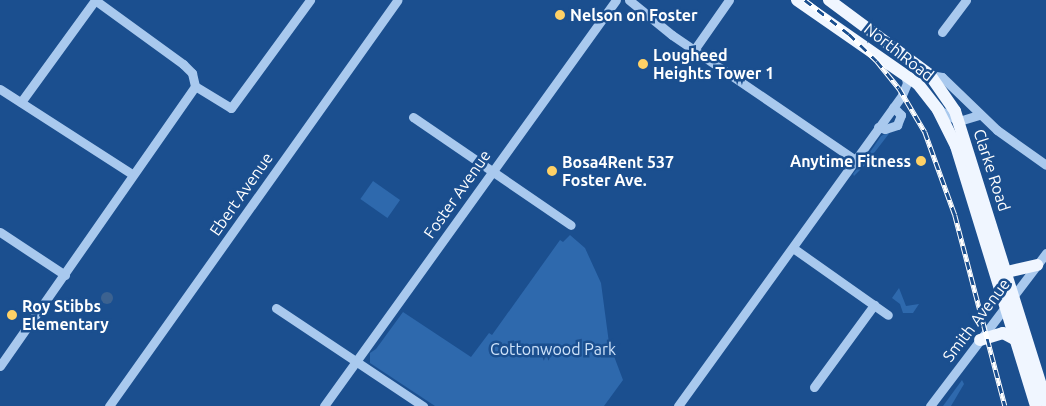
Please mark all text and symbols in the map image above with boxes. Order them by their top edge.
place label: Nelson on Foster [570,5,698,25]
marker: Nelson on Foster [554,9,566,21]
street label: North Road [860,19,938,85]
place label: Lougheed Heights Tower 1 [653,45,774,83]
marker: Lougheed Heights Tower 1 [637,58,649,70]
street label: Clarke Road [970,126,1014,214]
street label: Foster Avenue [419,146,495,242]
street label: Ebert Avenue [205,149,277,239]
place label: Anytime Fitness [790,151,911,171]
place label: Bosa4Rent 537 Foster Ave. [562,152,674,190]
marker: Anytime Fitness [915,155,927,167]
marker: Bosa4Rent 537 Foster Ave. [546,165,558,177]
street label: Smith Avenue [939,275,1013,365]
place label: Roy Stibbs Elementary [22,296,109,334]
marker: Roy Stibbs Elementary [6,309,18,321]
park label: Cottonwood Park [490,339,616,359]

